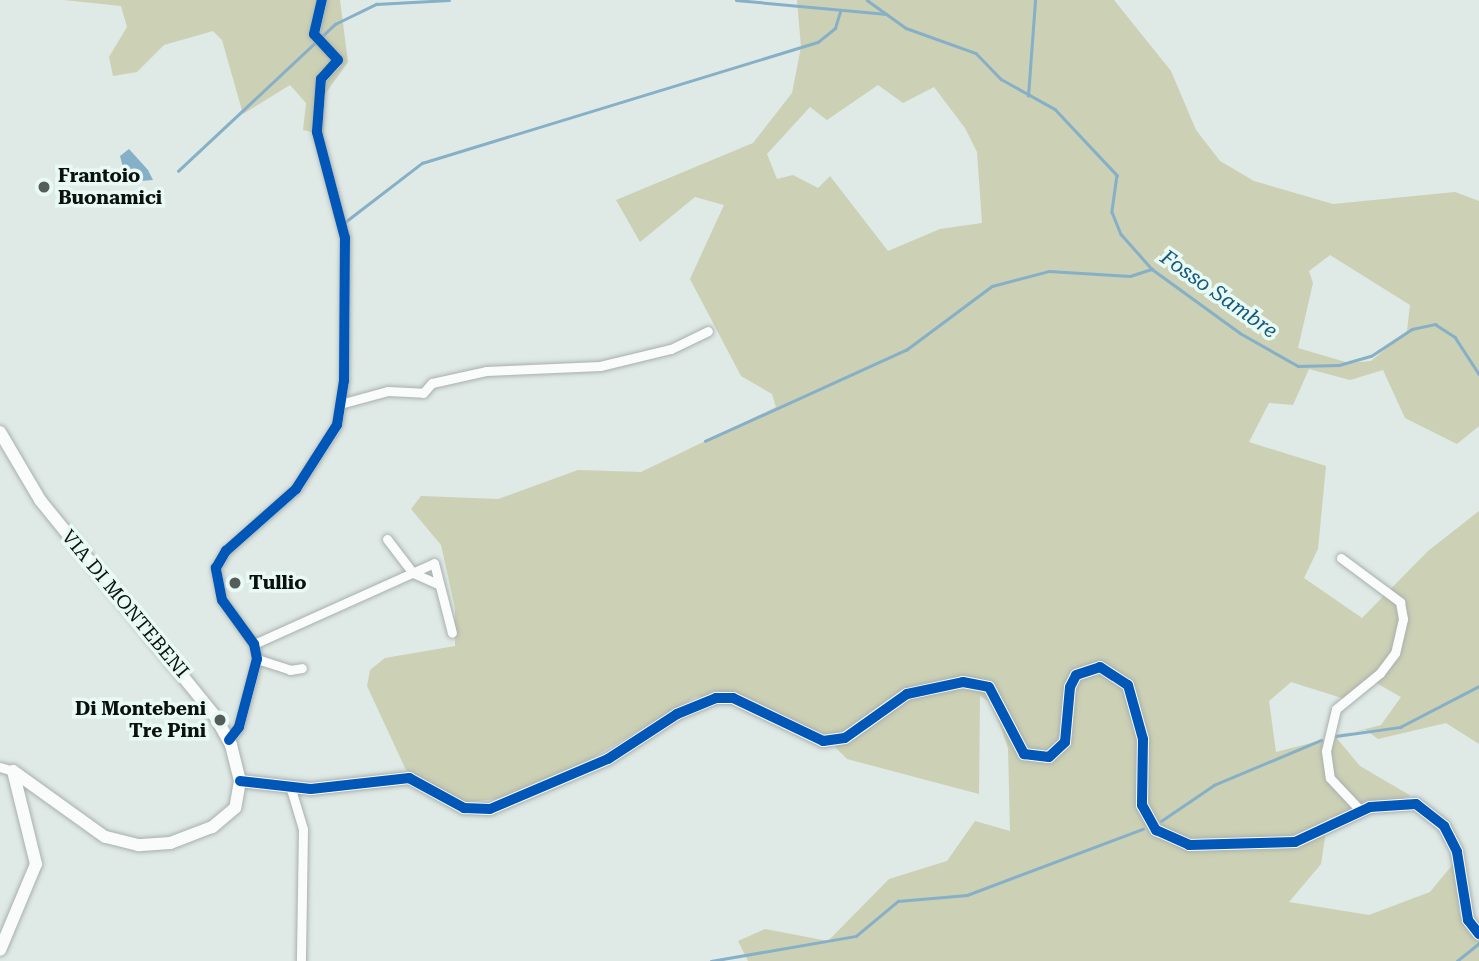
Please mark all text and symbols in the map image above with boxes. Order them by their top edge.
place label: Frantoio Buonamici [58,165,162,209]
marker: Frantoio Buonamici [36,179,52,195]
water label: Fosso Sambre [1156,244,1282,344]
street label: VIA DI MONTEBENI [57,526,193,682]
place label: Tullio [249,572,306,594]
marker: Tullio [227,575,243,591]
place label: Di Montebeni Tre Pini [75,698,206,742]
marker: Di Montebeni Tre Pini [212,712,228,728]

